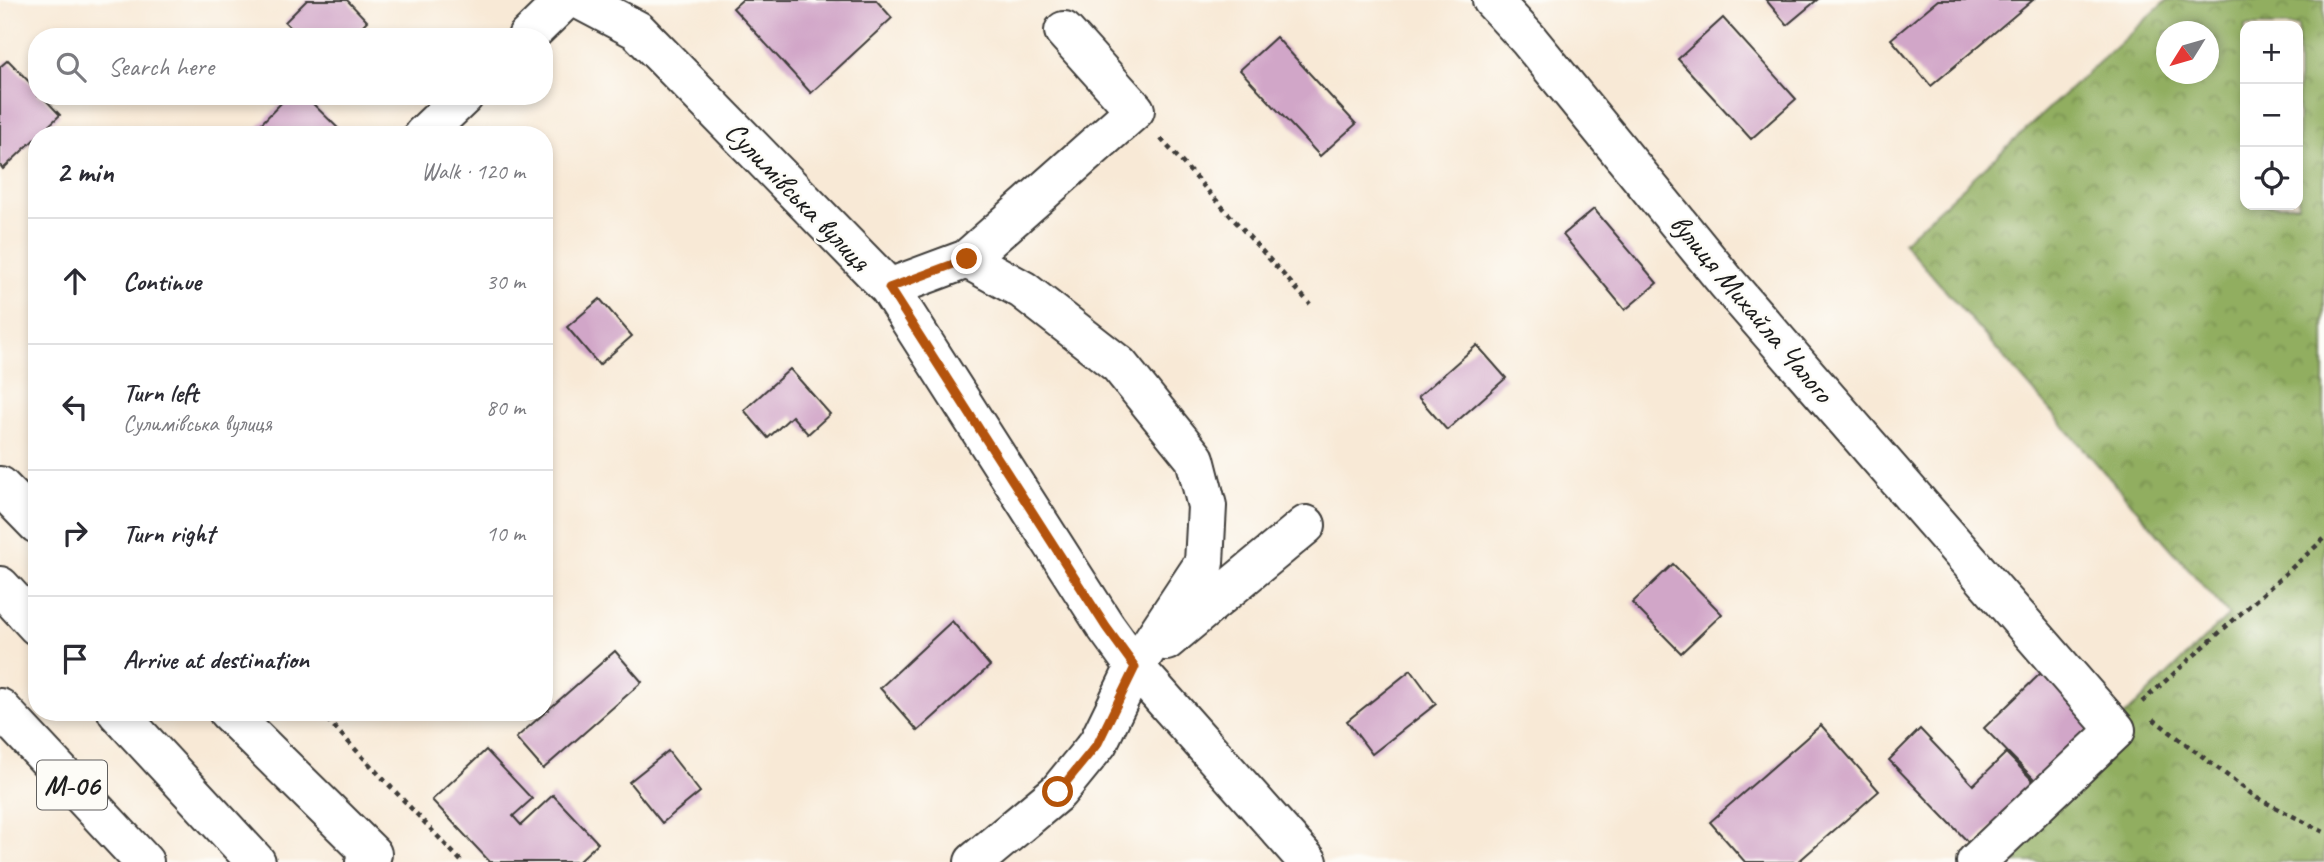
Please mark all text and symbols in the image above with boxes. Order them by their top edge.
north arrow [2156,21,2219,84]
map controls [2240,21,2303,210]
button: + [2240,21,2303,84]
search box [28,28,553,105]
icon: search [52,48,90,86]
text: Search here [108,50,214,83]
button: − [2240,84,2303,147]
street label: Сулимівська вулиця [717,113,880,280]
button: locate [2240,147,2303,210]
text: 2 min [56,153,113,191]
text: Walk · 120 m [421,157,525,186]
street label: вулиця Михайла Чалого [1662,206,1843,412]
route end [951,243,982,274]
icon: ahead [56,262,94,300]
text: Continue [123,265,201,298]
text: 30 m [486,267,525,296]
text: Turn left [123,376,198,409]
icon: left [56,388,94,426]
text: 80 m [486,393,525,422]
text: Сулимівська вулиця [123,409,272,438]
icon: right [56,514,94,552]
text: Turn right [123,517,214,550]
text: 10 m [486,519,525,548]
icon: arrive [56,640,94,678]
text: Arrive at destination [123,643,309,676]
road number: М-06 [37,760,107,810]
route start [1042,776,1073,807]

